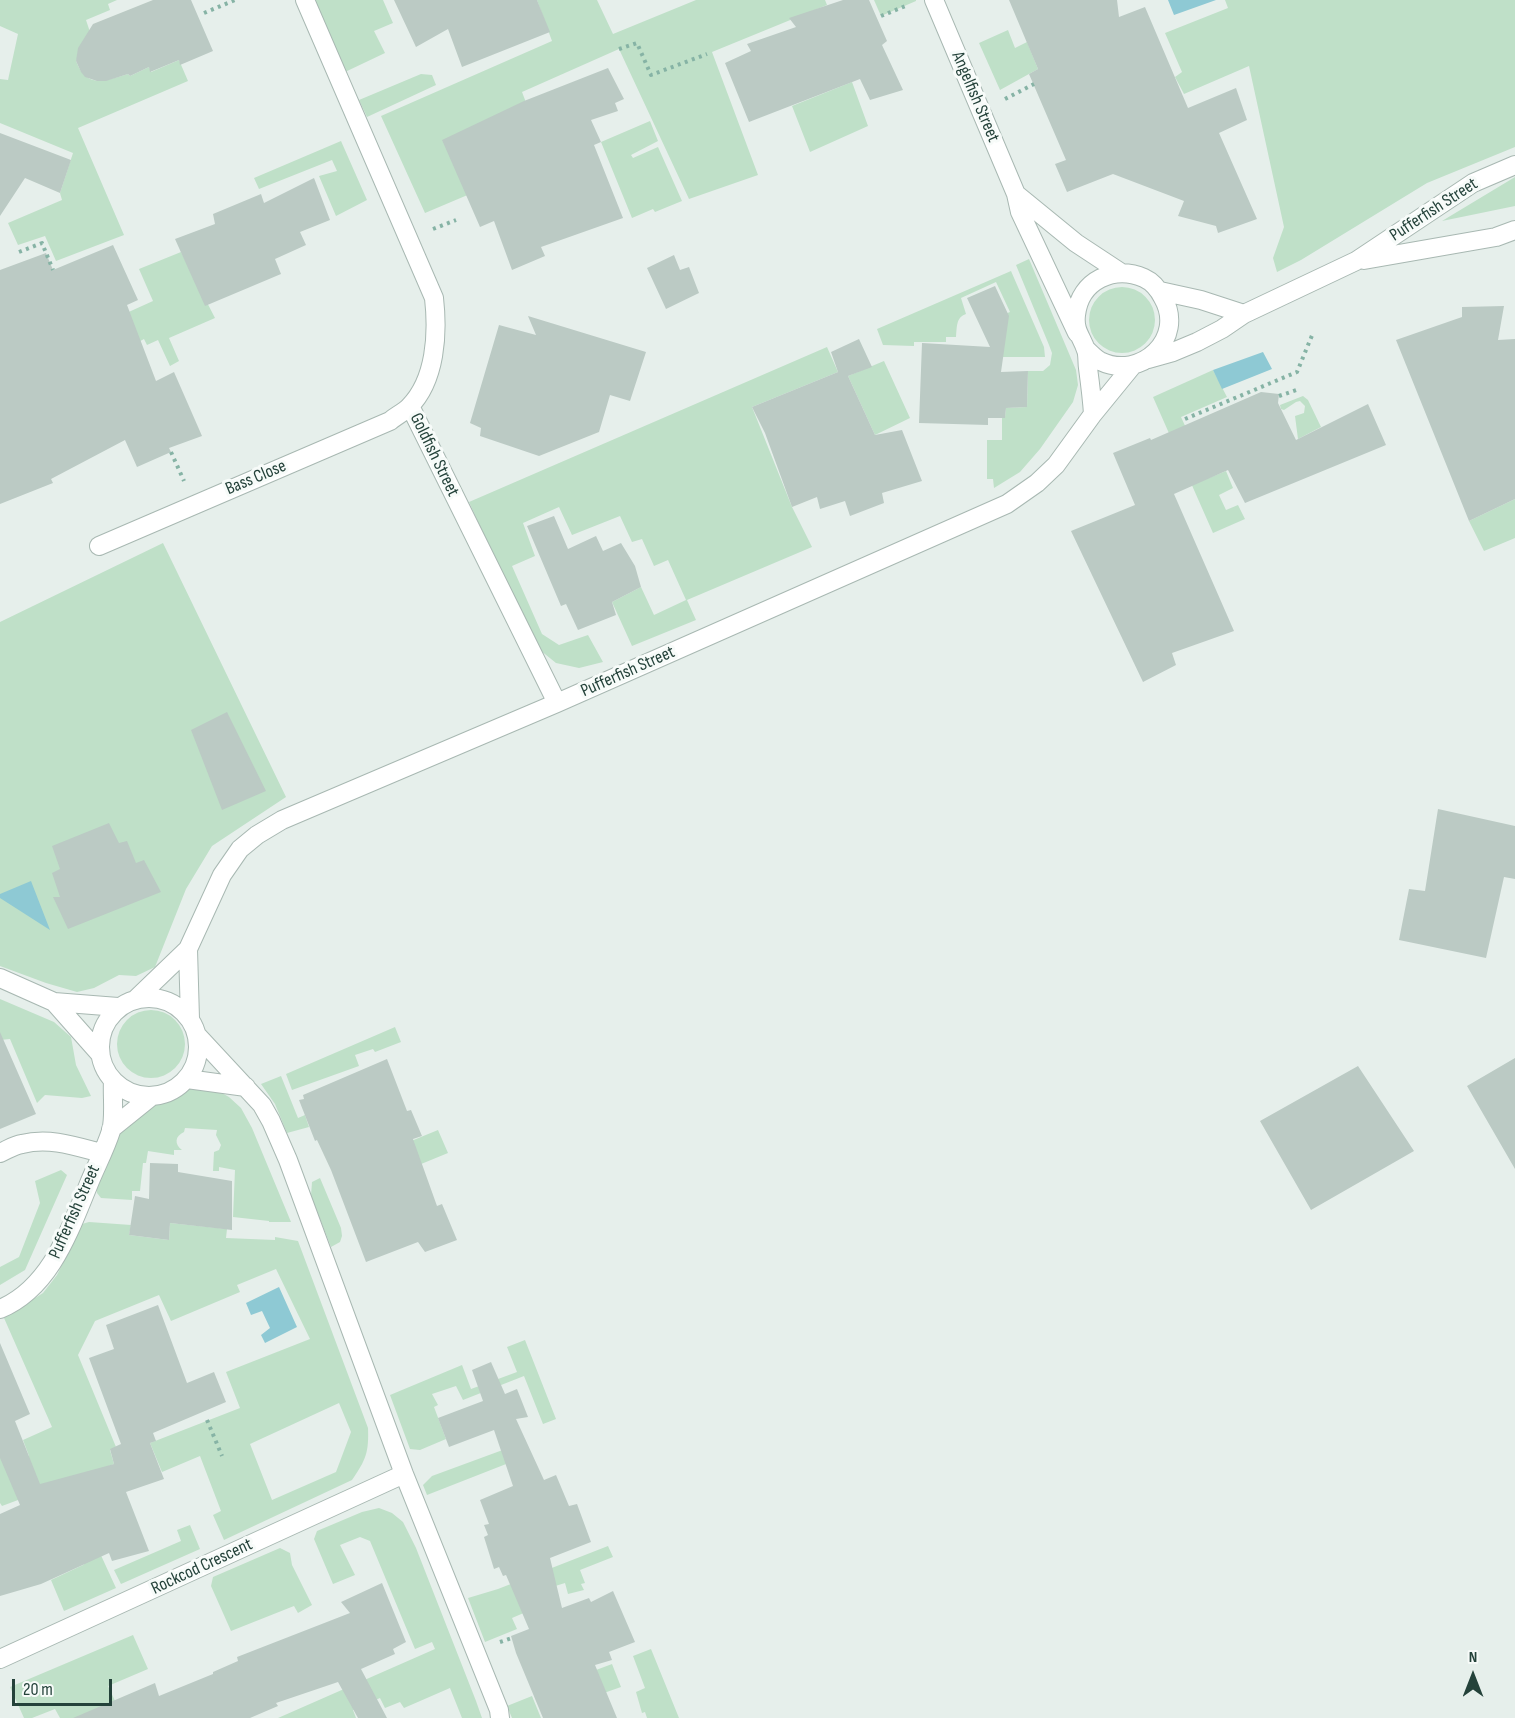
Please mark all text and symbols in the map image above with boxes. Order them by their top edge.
street label: Angelfish Street [946,48,1004,146]
street label: Pufferfish Street [1386,174,1482,246]
street label: Goldfish Street [405,410,463,500]
street label: Bass Close [222,456,290,500]
street label: Pufferfish Street [578,642,678,702]
street label: Pufferfish Street [45,1162,105,1262]
street label: Rockcod Crescent [148,1534,256,1600]
north arrow [1443,1646,1503,1706]
text: N [1469,1648,1477,1667]
scale bar [15,1667,116,1705]
text: 20 m [23,1679,53,1700]

